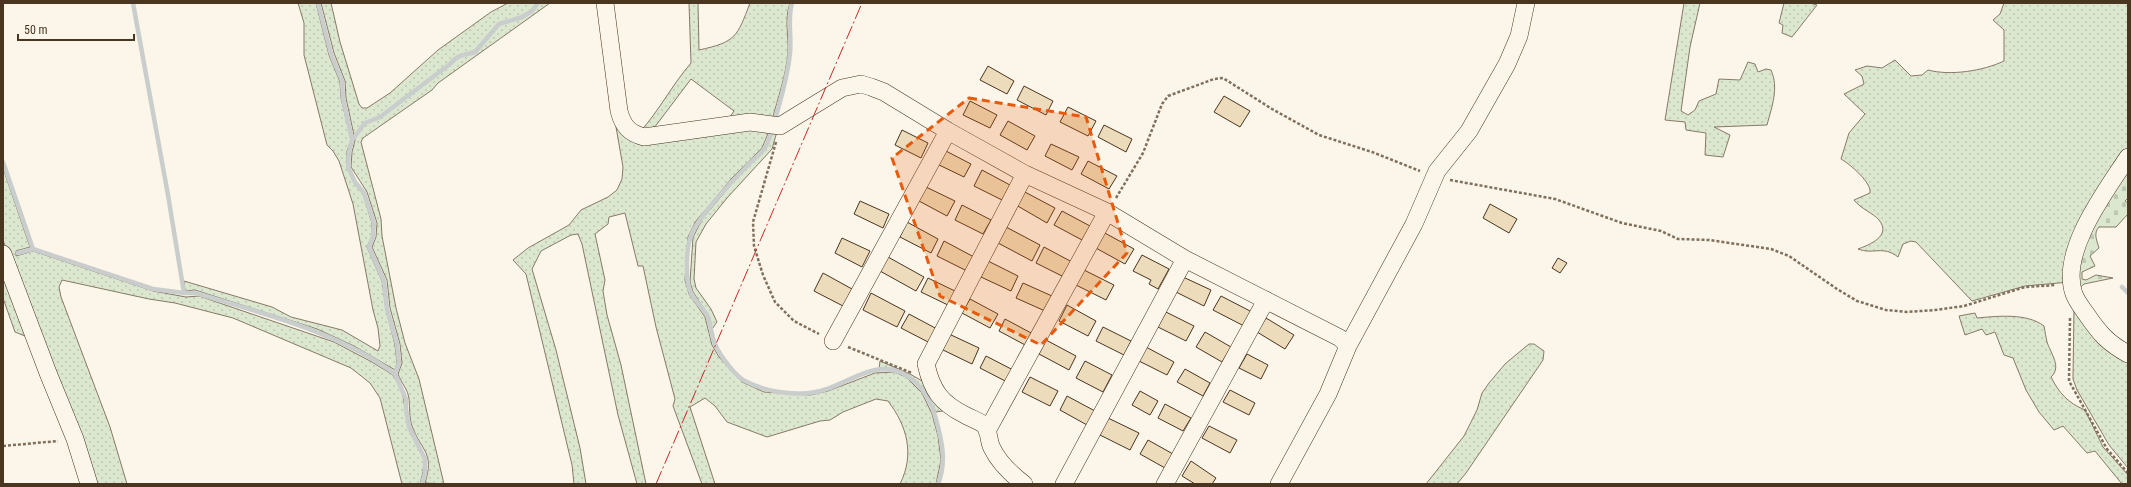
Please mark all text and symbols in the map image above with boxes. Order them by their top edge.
scale bar [18,16,134,42]
text: 50 m [24,23,48,37]

